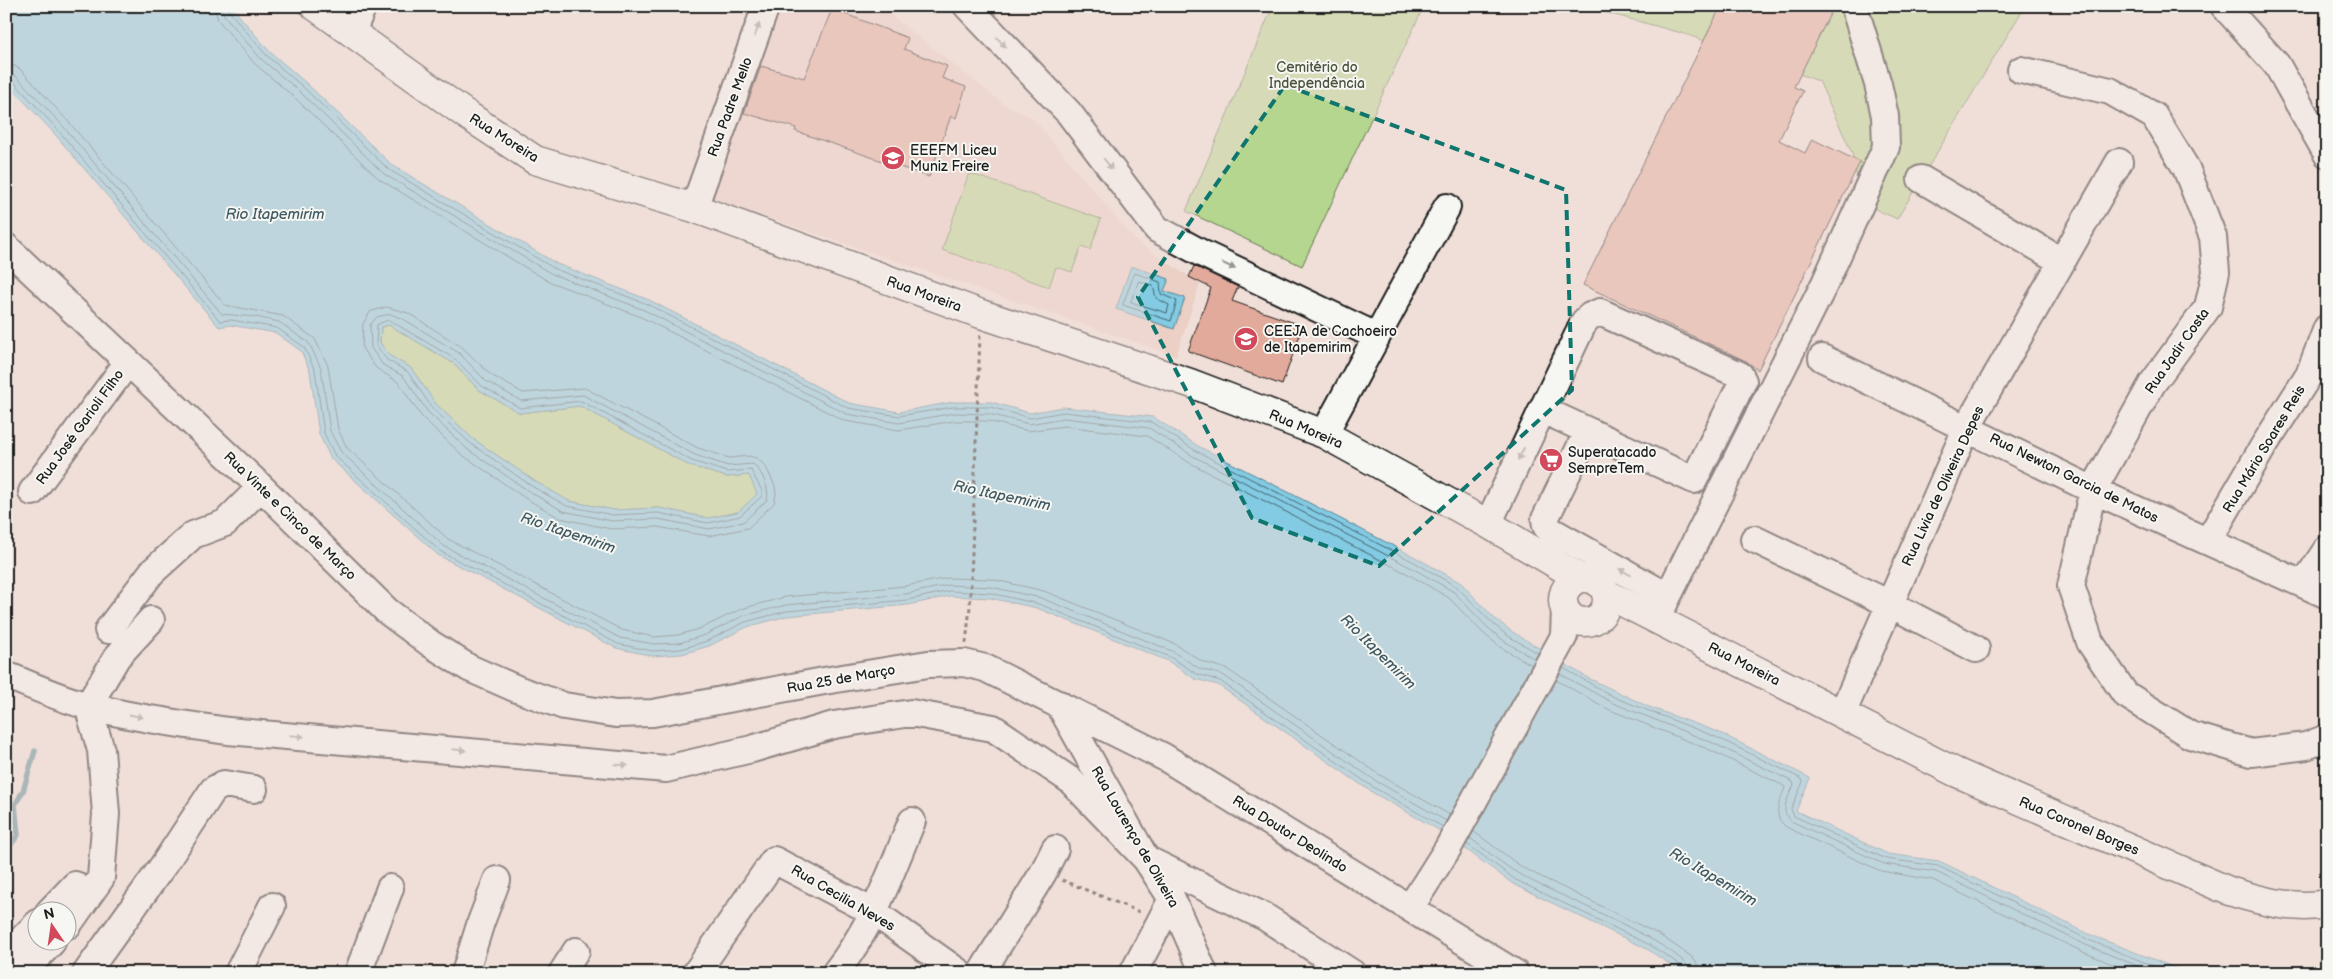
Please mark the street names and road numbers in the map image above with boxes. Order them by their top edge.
street label: Rua Padre Mello [704,55,756,159]
street label: Rua Moreira [466,110,542,166]
street label: Rua Moreira [884,273,964,315]
street label: Rua Jadir Costa [2141,305,2213,397]
street label: Rua José Garioli Filho [33,366,128,488]
street label: Rua Mário Soares Reis [2219,382,2309,516]
street label: Rua Livia de Oliveira Depes [1898,403,1988,569]
street label: Rua Moreira [1267,406,1346,452]
street label: Rua Newton Garcia de Matos [1987,430,2161,526]
street label: Rua Vinte e Cinco de Março [220,448,360,584]
street label: Rua Moreira [1705,639,1783,689]
street label: Rua 25 de Março [785,661,897,697]
street label: Rua Lourenço de Oliveira [1088,763,1182,911]
street label: Rua Doutor Deolindo [1229,792,1351,876]
street label: Rua Coronel Borges [2016,793,2142,859]
street label: Rua Cecilia Neves [788,861,898,935]

